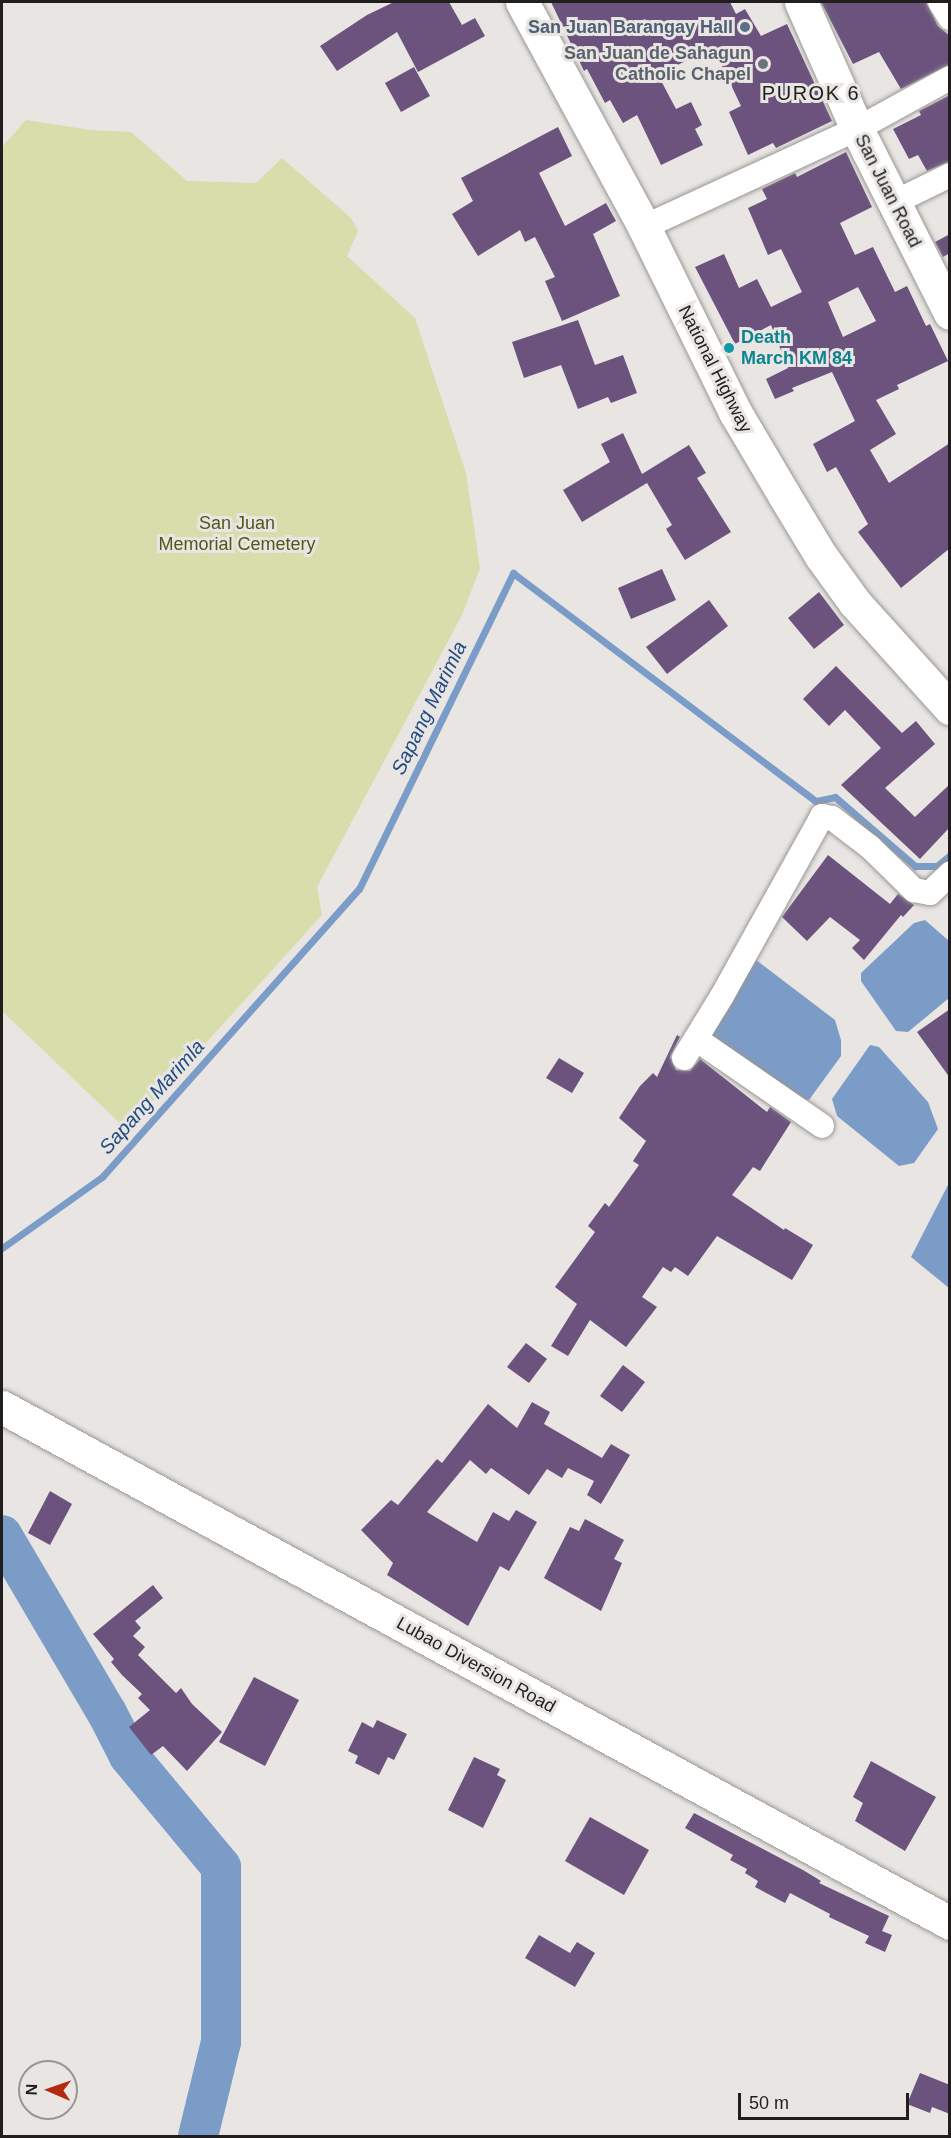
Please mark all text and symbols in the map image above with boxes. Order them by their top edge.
place label: San Juan Barangay Hall [528,16,733,38]
marker: San Juan Barangay Hall [738,20,752,34]
place label: San Juan de Sahagun Catholic Chapel [564,43,751,86]
marker: San Juan de Sahagun Catholic Chapel [756,57,770,71]
district label: PUROK 6 [762,81,860,105]
street label: San Juan Road [850,131,926,251]
street label: National Highway [674,302,756,436]
place label: Death March KM 84 [741,327,852,370]
marker: Death March KM 84 [722,341,736,355]
park label: San Juan Memorial Cemetery [158,513,316,556]
water label: Sapang Marimla [386,637,472,779]
water label: Sapang Marimla [94,1035,210,1159]
street label: Lubao Diversion Road [393,1612,559,1718]
north arrow [18,2060,78,2120]
scale bar [741,2081,912,2119]
text: N [23,2083,40,2095]
text: 50 m [749,2093,789,2113]

